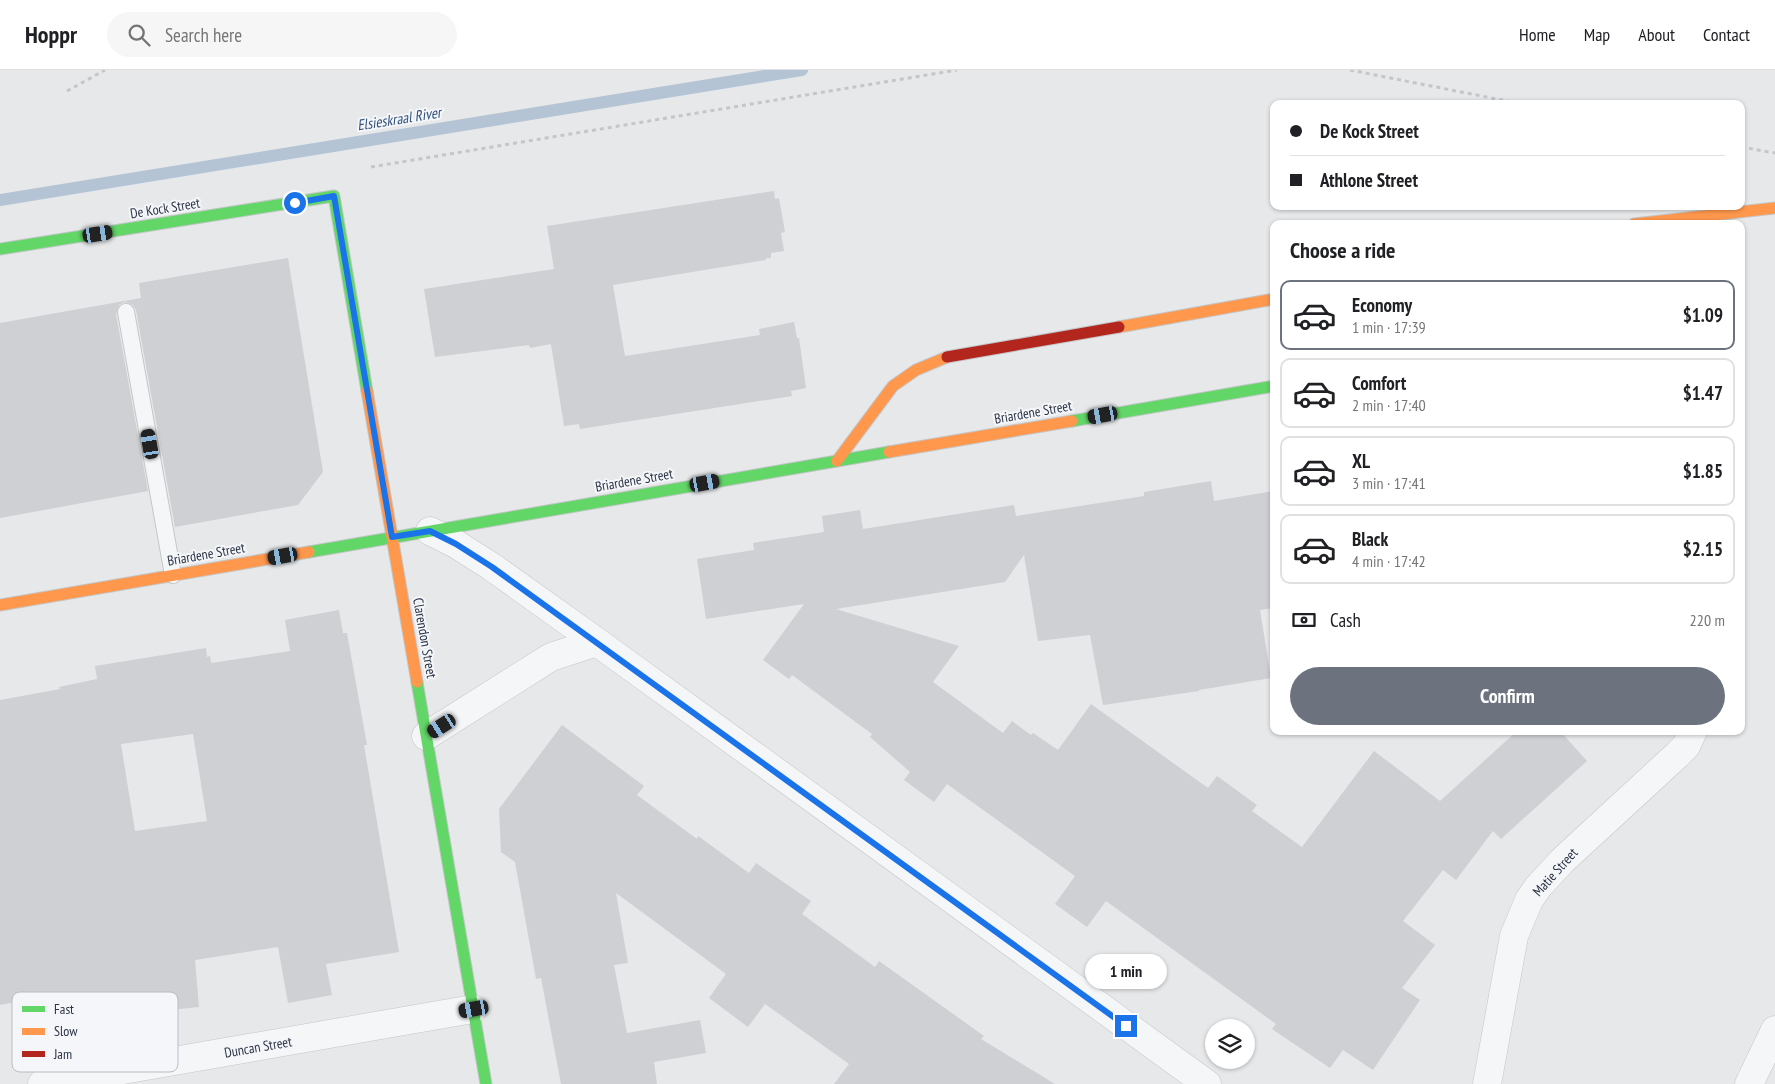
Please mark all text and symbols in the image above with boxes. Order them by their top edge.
search box [107,12,457,57]
text: Hoppr [25,19,77,50]
icon: search [125,21,153,49]
text: Search here [165,23,242,47]
text: Home [1519,23,1556,46]
text: Map [1584,23,1610,46]
text: About [1638,23,1675,46]
text: Contact [1703,23,1750,46]
water label: Elsieskraal River [356,102,444,135]
text: De Kock Street [1320,119,1419,143]
text: Athlone Street [1320,168,1418,192]
route start [284,192,306,214]
street label: De Kock Street [129,194,201,222]
car [82,224,113,244]
text: Choose a ride [1290,236,1395,264]
icon: car [1292,293,1337,338]
text: Economy [1352,293,1412,317]
text: $1.09 [1683,303,1723,327]
text: 1 min · 17:39 [1352,317,1426,337]
icon: car [1292,371,1337,416]
text: Comfort [1352,371,1406,395]
text: $1.47 [1683,381,1723,405]
text: 2 min · 17:40 [1352,395,1426,415]
street label: Briardene Street [993,396,1073,428]
car [1086,405,1119,425]
car [140,428,159,460]
icon: car [1292,449,1337,494]
text: XL [1352,449,1370,473]
text: $1.85 [1683,459,1723,483]
street label: Briardene Street [594,464,674,496]
car [688,473,721,493]
text: 3 min · 17:41 [1352,473,1426,493]
icon: car [1292,527,1337,572]
text: Black [1352,527,1388,551]
text: $2.15 [1683,537,1723,561]
street label: Briardene Street [166,538,246,570]
car [266,546,299,566]
text: 4 min · 17:42 [1352,551,1426,571]
street label: Clarendon Street [409,596,441,680]
icon: cash [1290,606,1318,634]
text: Cash [1330,608,1361,632]
text: 220 m [1690,610,1725,630]
button: Confirm [1290,667,1725,725]
car [425,712,458,740]
street label: Matie Street [1529,844,1582,900]
callout: 1 min [1085,954,1167,988]
text: 1 min [1110,961,1142,981]
legend [12,992,178,1072]
car [457,999,490,1019]
text: Fast [54,1000,74,1018]
route end [1115,1015,1137,1037]
map controls [1205,1019,1255,1069]
button: layers [1205,1019,1255,1069]
text: Slow [54,1022,78,1040]
street label: Duncan Street [223,1032,293,1062]
text: Jam [53,1045,72,1063]

